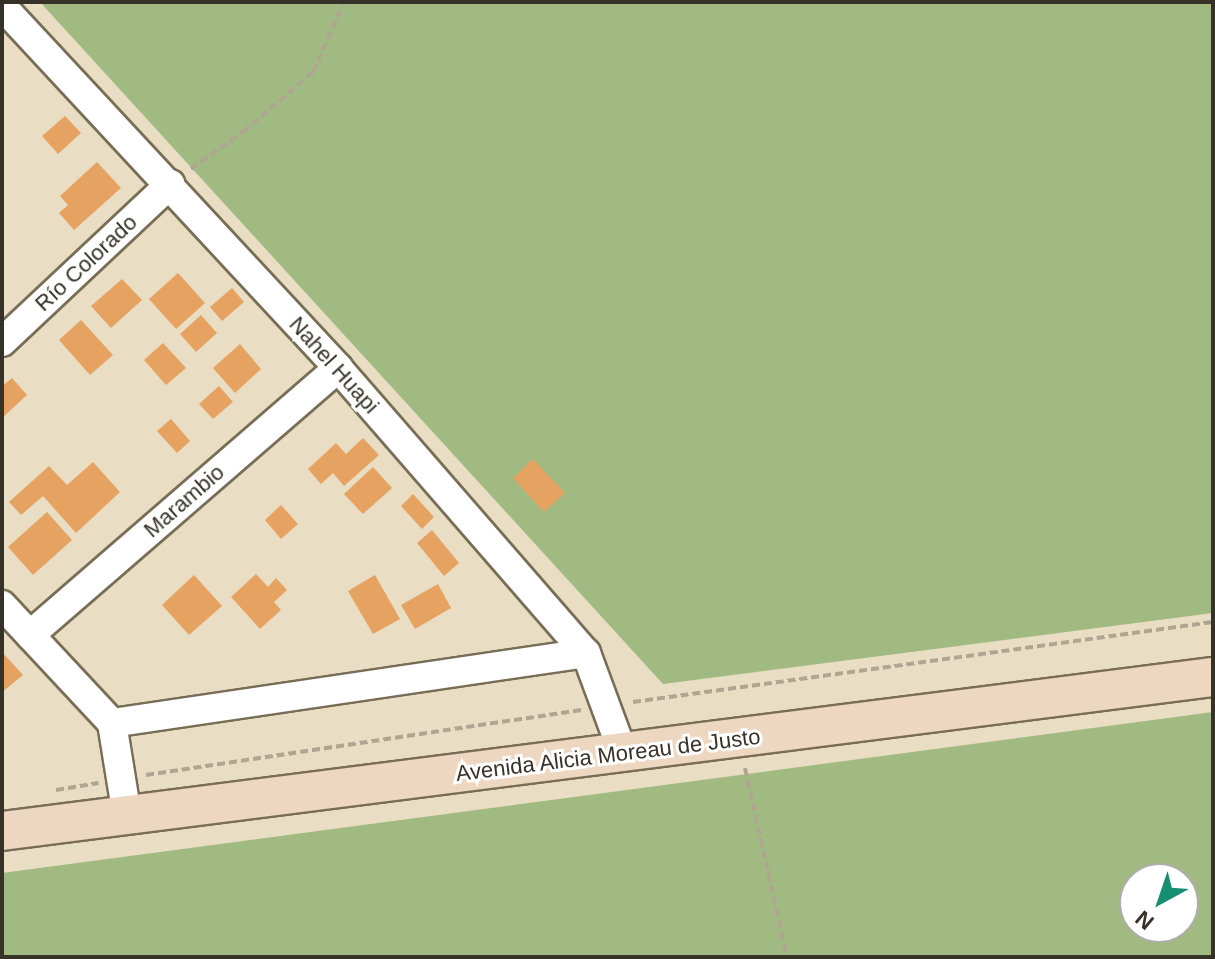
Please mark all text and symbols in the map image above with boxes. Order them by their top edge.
street label: Río Colorado [30,209,142,317]
street label: Nahel Huapi [284,311,384,419]
street label: Marambio [138,459,230,543]
street label: Avenida Alicia Moreau de Justo [454,723,762,787]
north arrow [1119,863,1199,943]
text: N [1130,906,1159,935]

